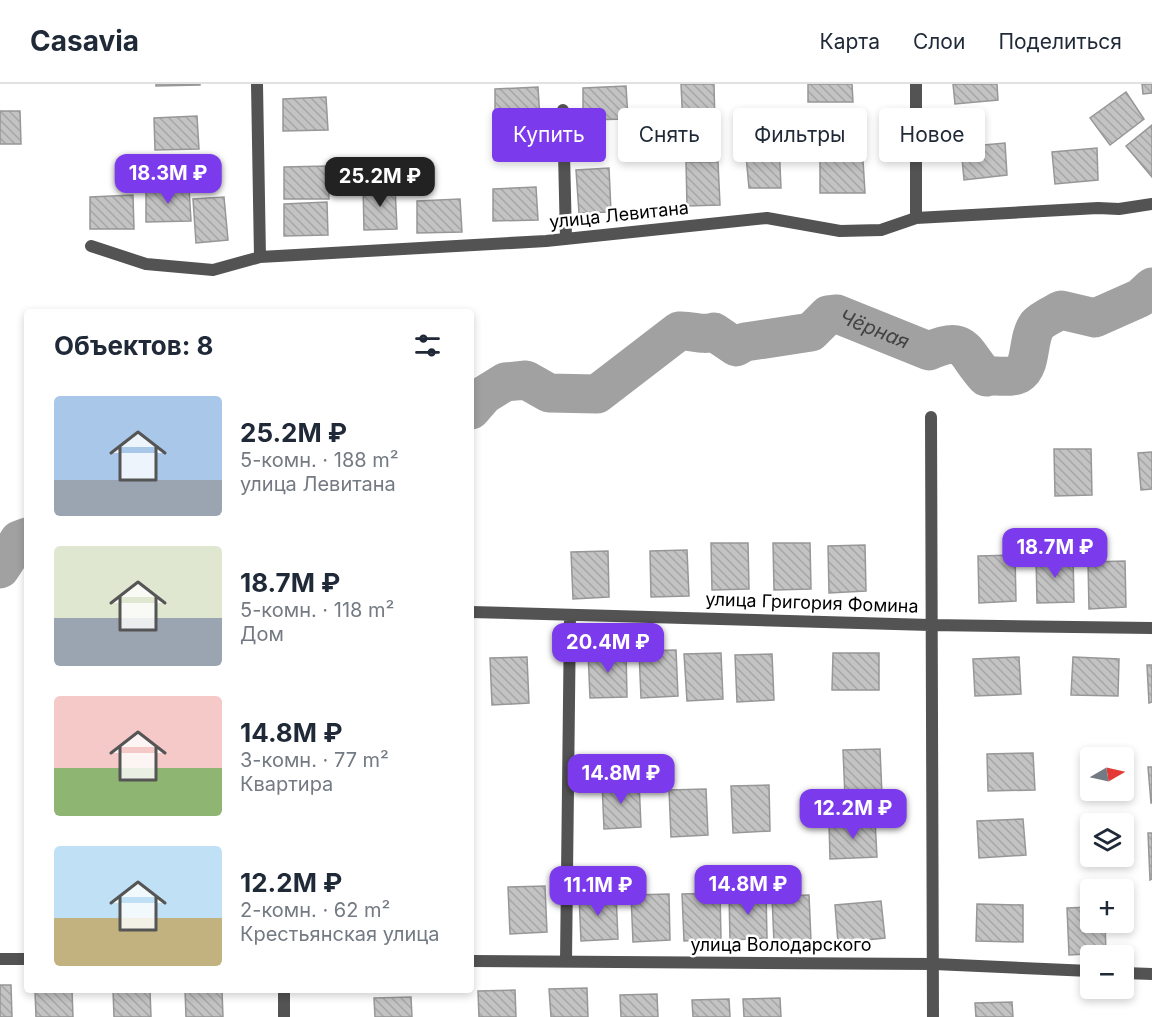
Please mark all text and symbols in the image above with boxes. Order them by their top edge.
text: Casavia [30,24,139,58]
text: Карта [820,29,880,54]
text: Слои [913,29,965,54]
text: Поделиться [998,29,1122,54]
chip: Купить [492,108,606,162]
chip: Снять [618,108,721,162]
chip: Фильтры [733,108,867,162]
chip: Новое [879,108,985,162]
pin: 18.3M ₽ [113,154,223,205]
pin: 25.2M ₽ [325,157,435,208]
text: 18.3M ₽ [129,161,207,185]
text: 25.2M ₽ [339,164,421,188]
street label: улица Левитана [548,197,690,232]
water label: Чёрная [836,304,913,354]
icon: filters [411,329,444,362]
text: Объектов: 8 [54,330,214,361]
text: 25.2M ₽ [240,417,347,448]
icon: home [102,420,174,492]
text: 5-комн. · 188 m² [240,448,399,472]
text: улица Левитана [240,472,396,496]
pin: 18.7M ₽ [1000,528,1110,579]
text: 18.7M ₽ [1016,535,1094,559]
text: 18.7M ₽ [240,567,340,598]
icon: home [102,570,174,642]
street label: улица Григория Фомина [705,588,919,617]
text: 5-комн. · 118 m² [240,598,394,622]
text: Дом [240,622,284,646]
pin: 20.4M ₽ [553,623,663,674]
text: 20.4M ₽ [566,630,650,654]
text: 14.8M ₽ [240,717,342,748]
icon: home [102,720,174,792]
north arrow [1080,747,1134,801]
map controls [1080,747,1134,999]
text: 3-комн. · 77 m² [240,748,389,772]
pin: 14.8M ₽ [566,754,676,805]
text: 14.8M ₽ [582,761,660,785]
text: Квартира [240,772,333,796]
pin: 12.2M ₽ [798,789,908,840]
text: 12.2M ₽ [814,796,892,820]
button: layers [1080,813,1134,867]
pin: 14.8M ₽ [693,865,803,916]
pin: 11.1M ₽ [543,866,653,917]
text: 12.2M ₽ [240,867,342,898]
icon: home [102,870,174,942]
text: 14.8M ₽ [709,872,787,896]
text: 11.1M ₽ [564,873,632,897]
button: + [1080,879,1134,933]
text: 2-комн. · 62 m² [240,898,390,922]
text: Крестьянская улица [240,922,440,946]
street label: улица Володарского [690,934,872,955]
button: − [1080,945,1134,999]

